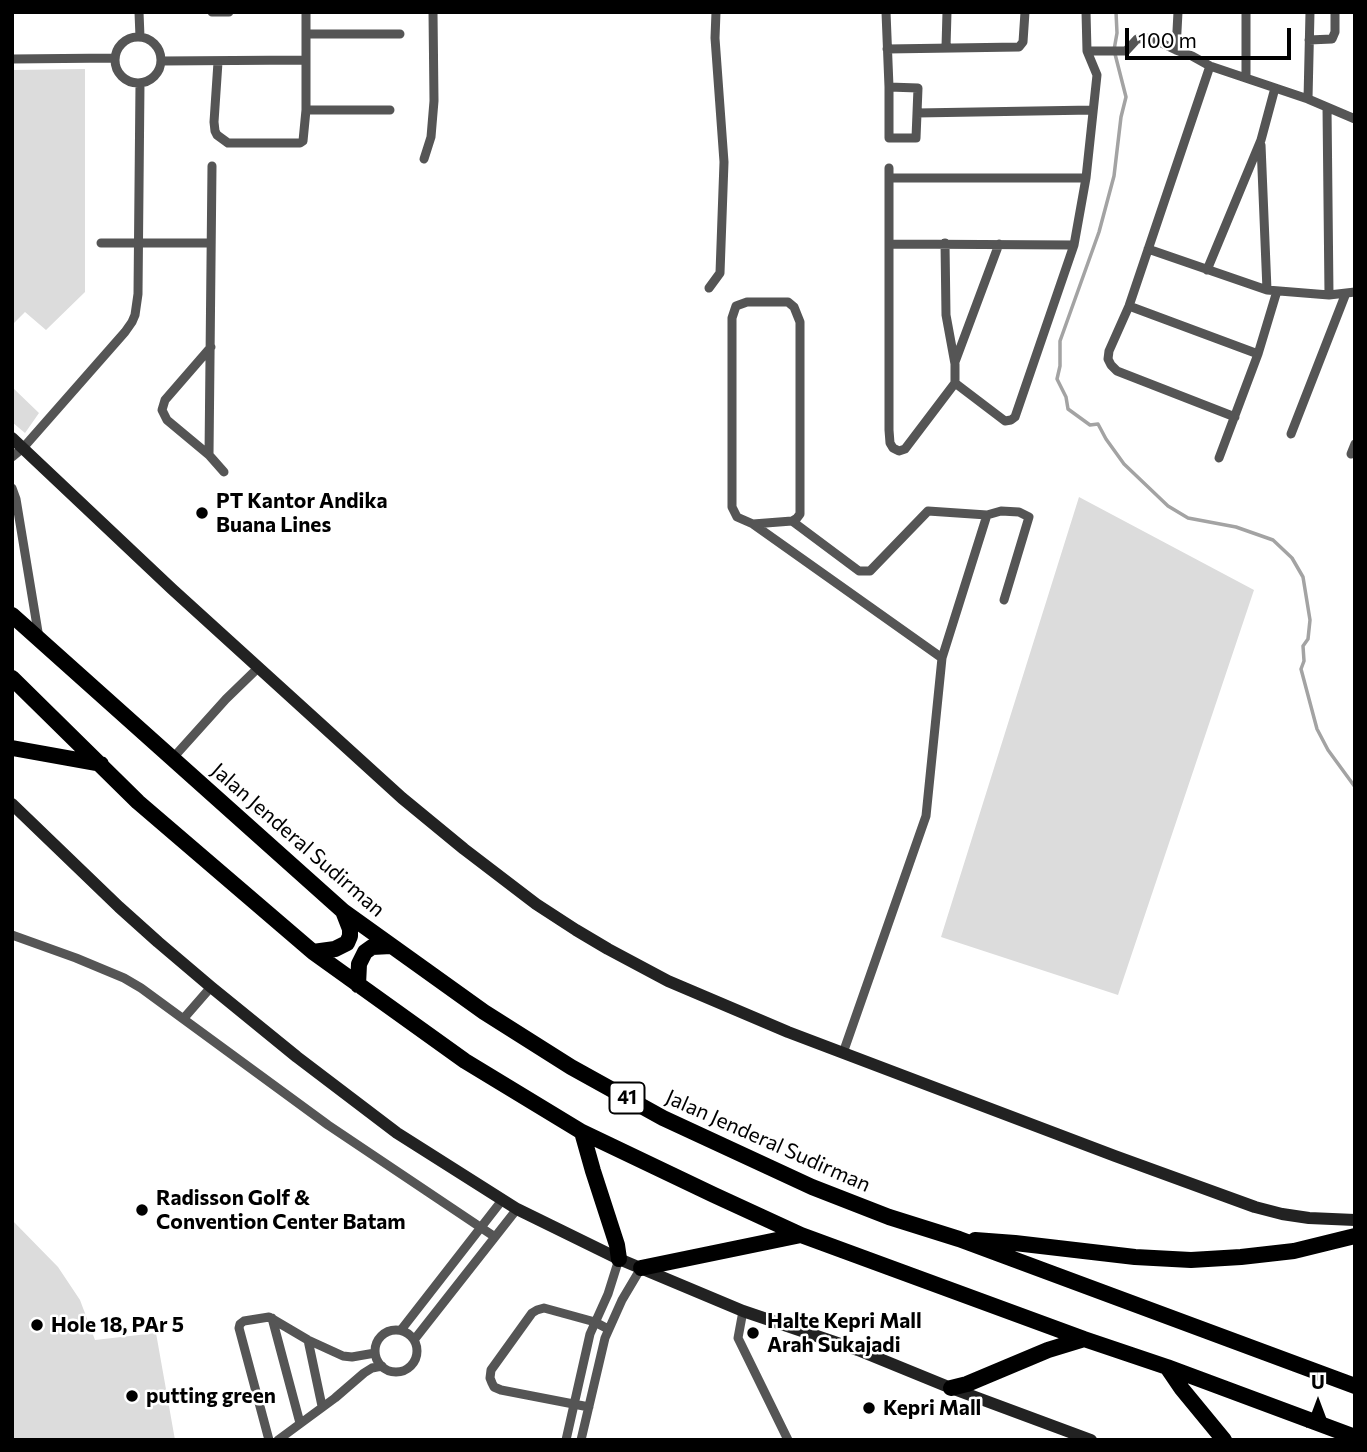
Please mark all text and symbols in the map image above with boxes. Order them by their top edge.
scale bar [1129,14,1295,58]
text: 100 m [1138,27,1197,52]
place label: PT Kantor Andika Buana Lines [216,488,388,538]
marker: PT Kantor Andika Buana Lines [194,505,210,521]
street label: Jalan Jenderal Sudirman [206,758,390,922]
road number: 41 [610,1082,644,1114]
street label: Jalan Jenderal Sudirman [662,1084,874,1198]
place label: Radisson Golf & Convention Center Batam [156,1185,406,1235]
marker: Radisson Golf & Convention Center Batam [134,1202,150,1218]
place label: Halte Kepri Mall Arah Sukajadi [767,1308,922,1358]
place label: Hole 18, PAr 5 [51,1312,184,1338]
marker: Hole 18, PAr 5 [29,1317,45,1333]
marker: Halte Kepri Mall Arah Sukajadi [745,1325,761,1341]
north arrow [1283,1368,1353,1438]
text: U [1311,1370,1325,1393]
place label: putting green [146,1383,276,1409]
marker: putting green [124,1388,140,1404]
place label: Kepri Mall [883,1395,981,1421]
marker: Kepri Mall [861,1400,877,1416]

